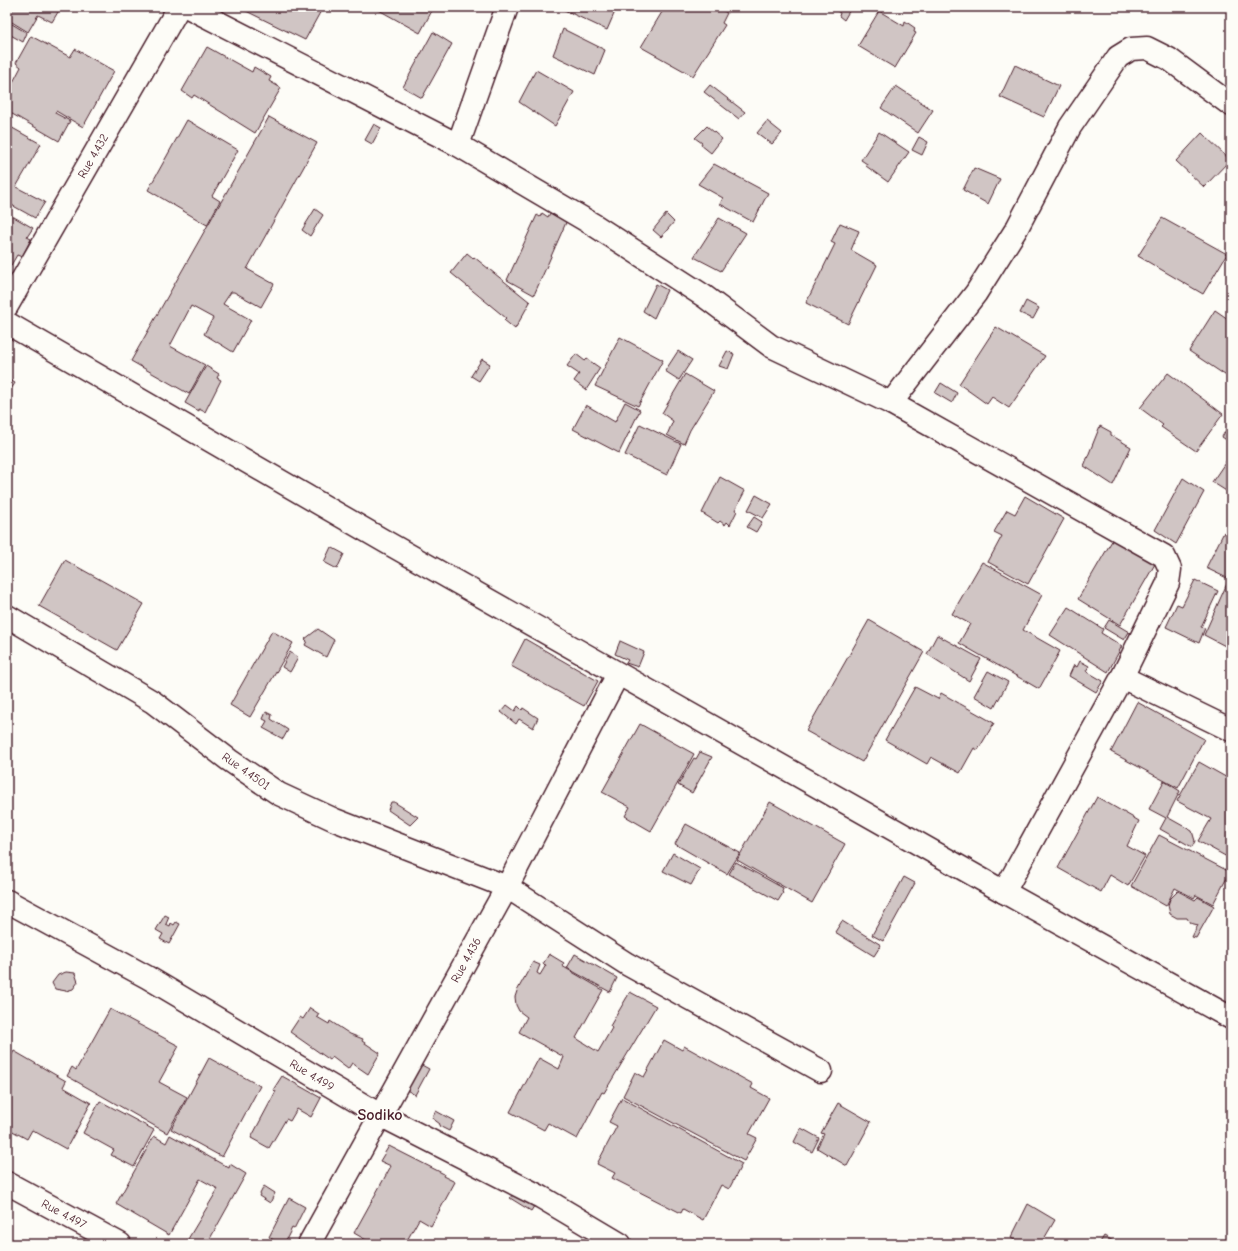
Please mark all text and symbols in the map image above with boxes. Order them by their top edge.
street label: Rue 4.432 [75,131,111,181]
street label: Rue 4.4501 [219,749,273,793]
street label: Rue 4.436 [448,935,484,985]
street label: Rue 4.499 [287,1056,337,1094]
district label: Sodiko [357,1106,403,1124]
street label: Rue 4.497 [39,1196,89,1232]

